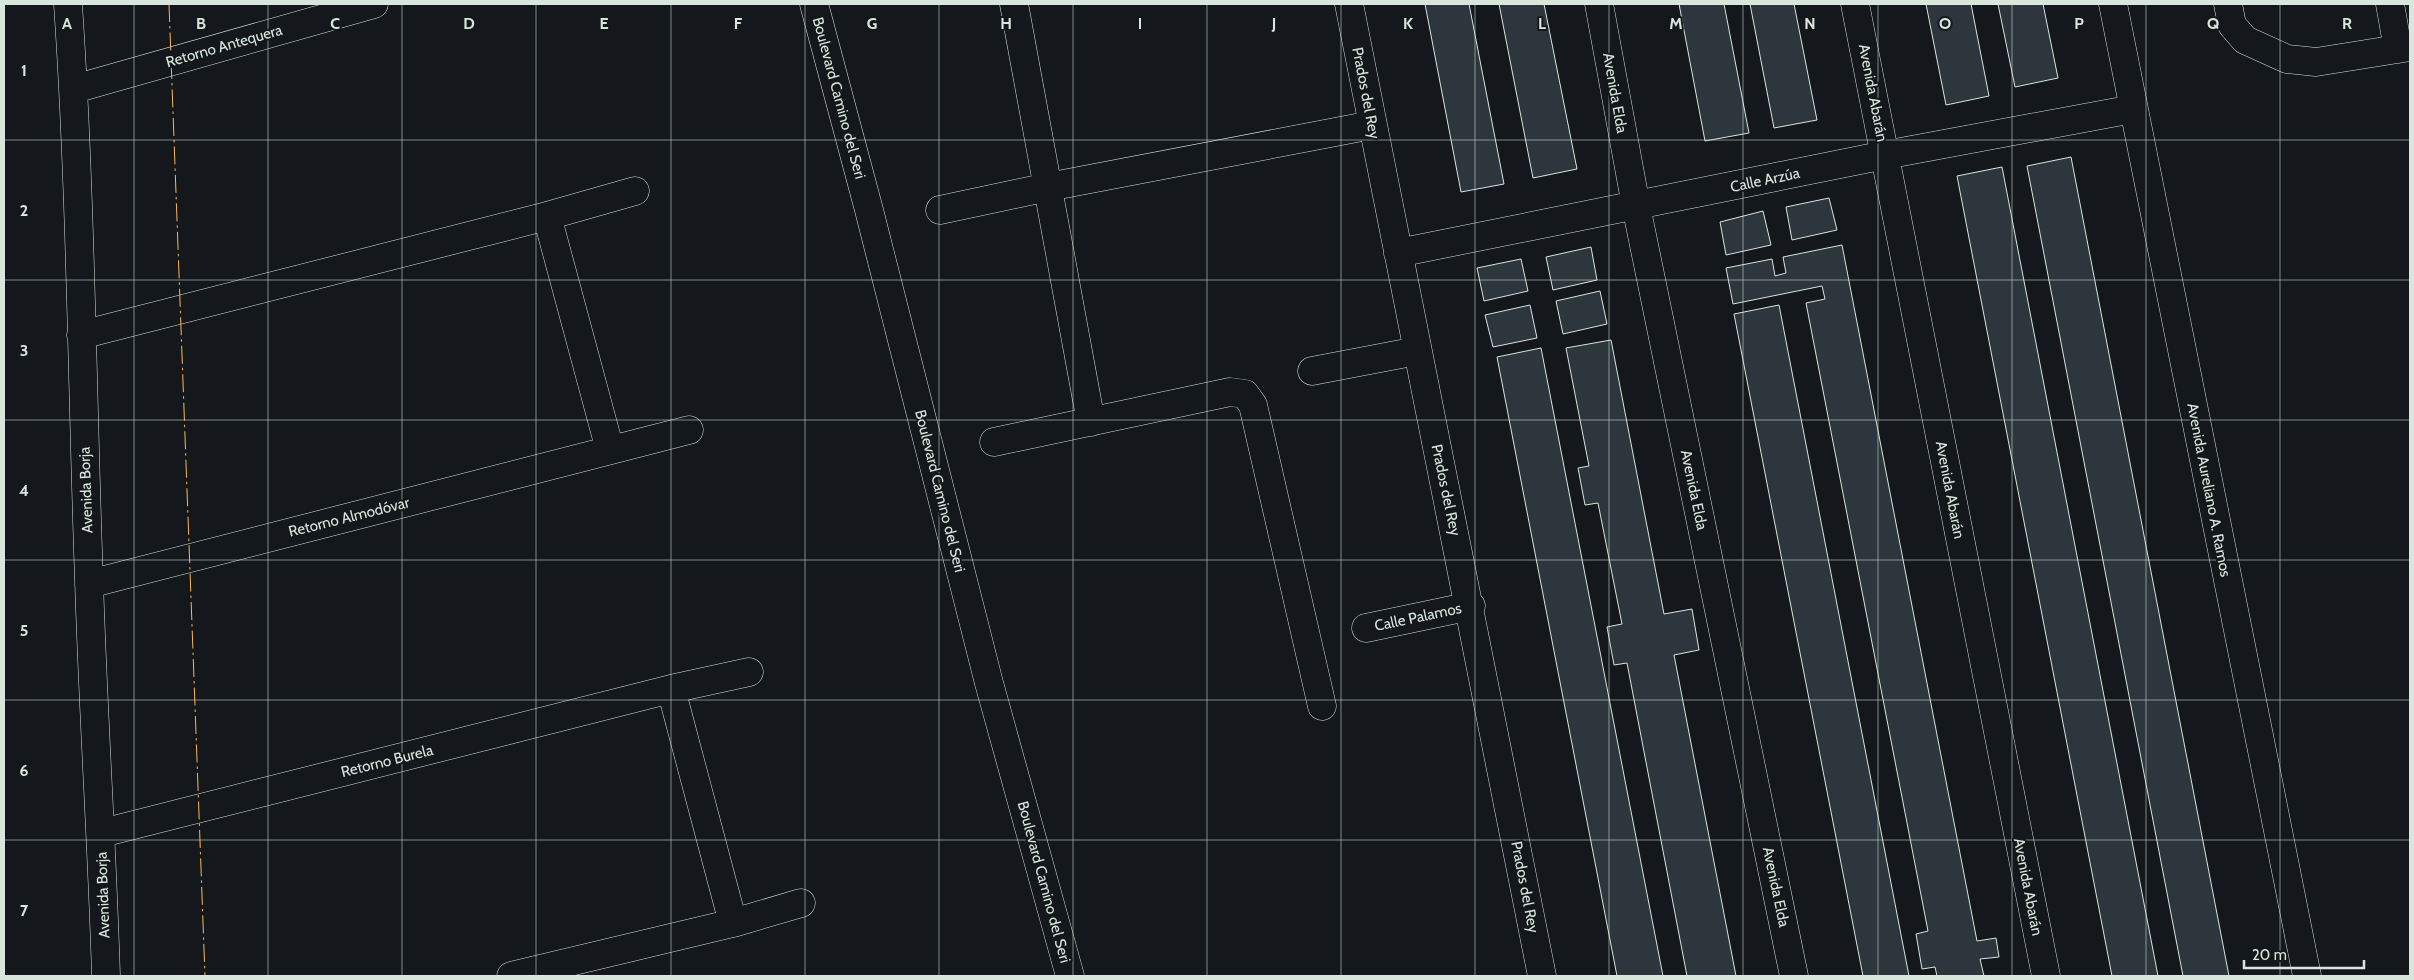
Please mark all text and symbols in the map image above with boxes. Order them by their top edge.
text: A [62,14,72,33]
text: B [196,14,206,33]
text: C [330,14,340,33]
text: D [463,14,475,33]
text: E [599,14,609,33]
text: F [734,14,743,33]
text: G [867,14,877,33]
text: H [1000,14,1012,33]
text: I [1138,14,1142,33]
text: J [1271,14,1276,33]
text: K [1403,14,1413,33]
text: L [1538,14,1546,33]
text: M [1669,14,1683,33]
text: N [1804,14,1816,33]
text: O [1939,14,1951,33]
text: P [2074,14,2084,33]
text: Q [2207,14,2219,33]
text: R [2342,14,2352,33]
street label: Boulevard Camino del Seri [809,15,869,181]
street label: Retorno Antequera [164,21,285,71]
street label: Avenida Abarán [1855,43,1891,143]
street label: Prados del Rey [1348,45,1384,141]
street label: Avenida Elda [1599,51,1631,135]
text: 1 [21,61,27,80]
street label: Calle Arzúa [1729,164,1802,196]
text: 2 [20,201,28,220]
text: 3 [20,341,28,360]
street label: Avenida Aureliano A. Ramos [2183,402,2235,578]
street label: Boulevard Camino del Seri [911,408,969,574]
street label: Avenida Abarán [1932,440,1968,540]
street label: Prados del Rey [1427,442,1465,538]
street label: Avenida Borja [75,446,97,534]
street label: Avenida Elda [1677,448,1711,532]
text: 4 [19,481,29,500]
street label: Retorno Almodóvar [287,493,412,541]
street label: Calle Palamos [1373,599,1463,635]
text: 5 [20,621,28,640]
street label: Retorno Burela [339,741,436,781]
text: 6 [20,761,29,780]
street label: Boulevard Camino del Seri [1014,799,1074,965]
street label: Avenida Abarán [2010,837,2046,937]
street label: Prados del Rey [1507,839,1543,935]
street label: Avenida Elda [1759,845,1793,929]
street label: Avenida Borja [92,851,114,939]
text: 7 [20,901,29,920]
scale bar [2244,938,2364,970]
text: 20 m [2252,946,2287,964]

